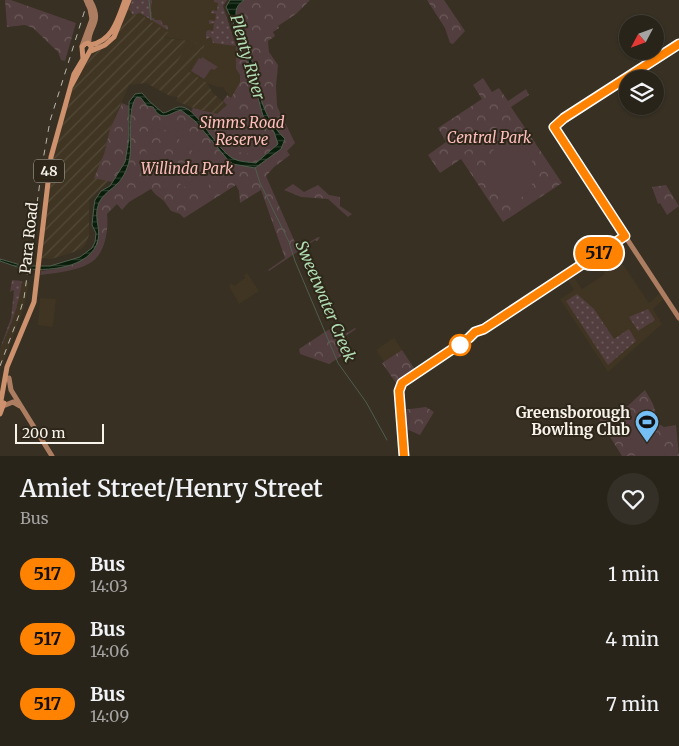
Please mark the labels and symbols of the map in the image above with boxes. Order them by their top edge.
water label: Plenty River [226,12,270,102]
north arrow [619,15,664,60]
park label: Simms Road Reserve [199,113,285,149]
park label: Central Park [447,128,532,147]
park label: Willinda Park [141,159,234,178]
road number: 48 [34,160,64,182]
street label: Para Road [15,201,42,275]
water label: Sweetwater Creek [291,237,361,365]
line badge: 517 [570,237,628,269]
unlabelled marker [449,334,471,356]
place label: Greensborough Bowling Club [516,403,630,439]
sports icon: Greensborough Bowling Club [634,409,660,443]
scale bar [15,421,104,444]

